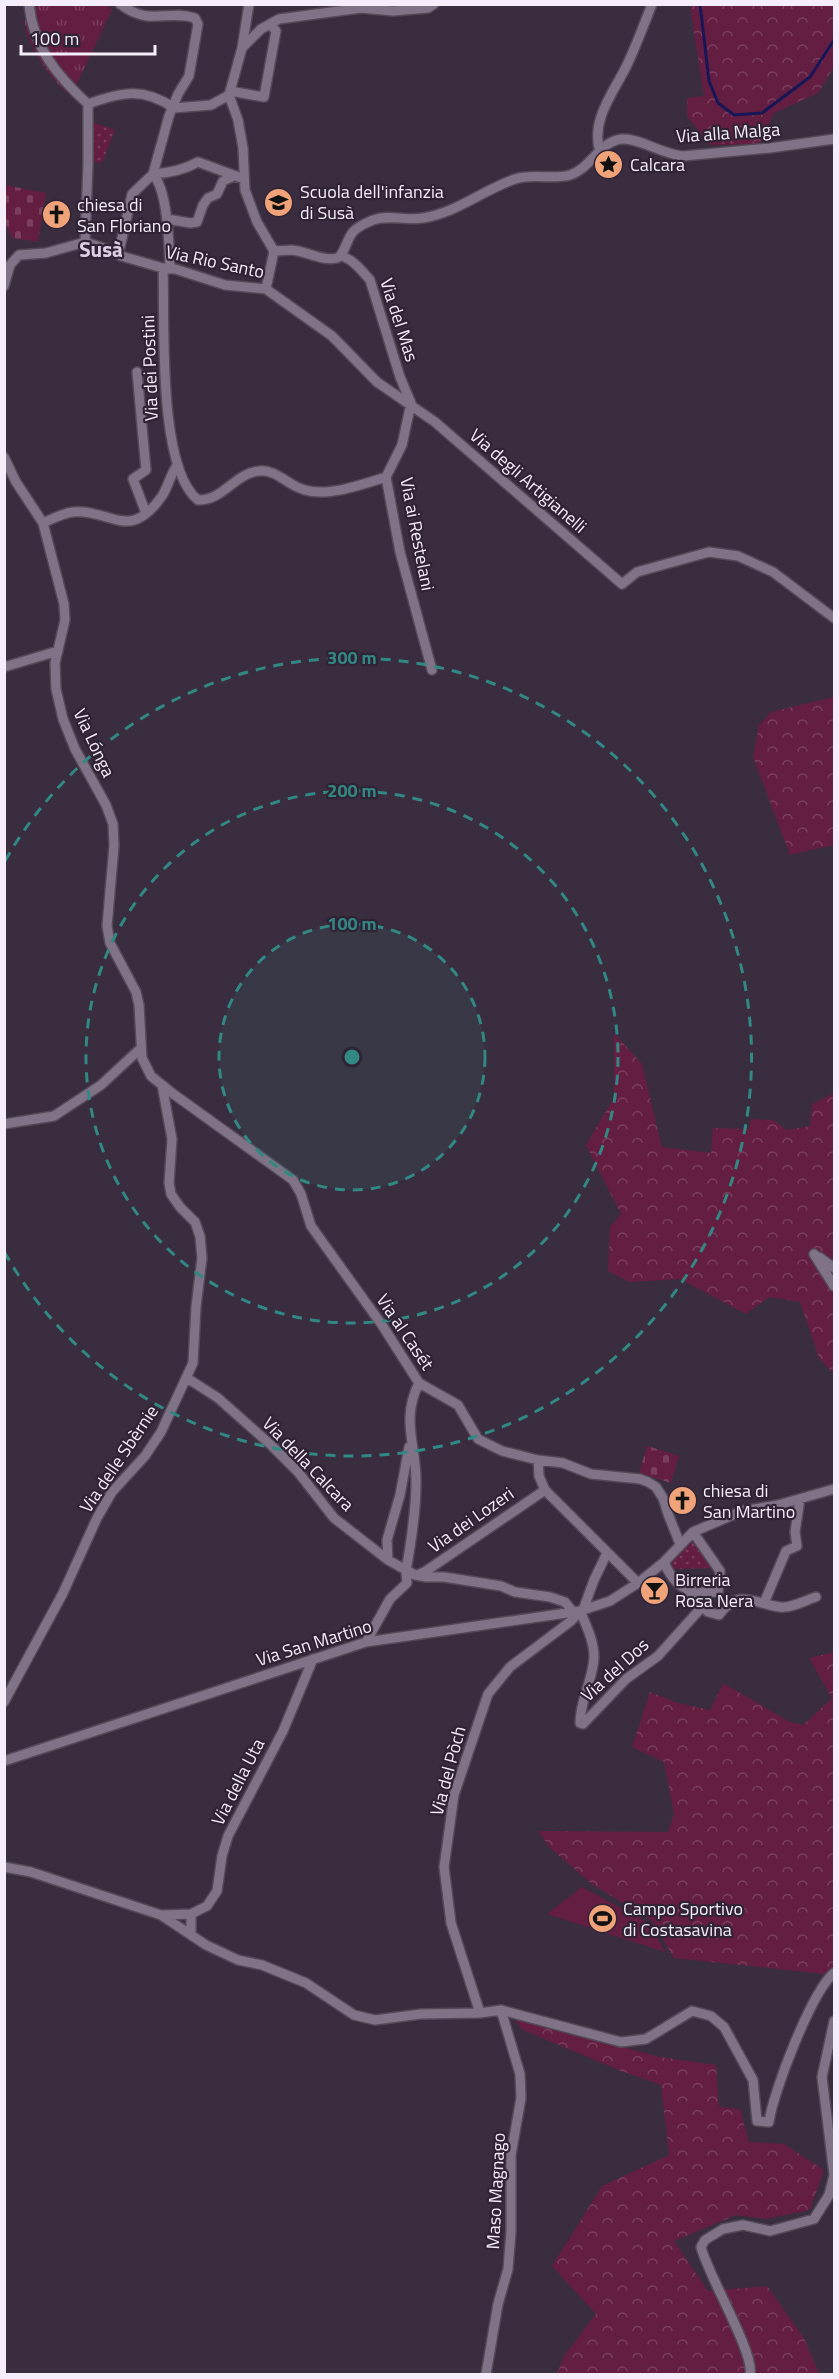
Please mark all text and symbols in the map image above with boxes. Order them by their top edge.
scale bar [21,18,154,56]
text: 100 m [30,25,79,52]
street label: Via alla Malga [675,115,781,150]
place icon: Calcara [593,149,625,181]
place label: Calcara [630,151,685,178]
place label: Scuola dell'infanzia di Susà [300,178,444,226]
school or university icon: Scuola dell'infanzia di Susà [263,186,295,218]
place label: chiesa di San Floriano [77,191,171,239]
church icon: chiesa di San Floriano [40,199,72,231]
district label: Susà [79,233,123,265]
street label: Via Rio Santo [163,238,267,285]
street label: Via del Mas [373,274,426,365]
street label: Via dei Postini [134,314,165,422]
street label: Via degli Artigianelli [464,422,593,539]
street label: Via ai Restelani [393,475,442,593]
text: 300 m [327,644,377,671]
street label: Via Lónga [67,704,122,782]
text: 200 m [327,777,377,804]
text: 100 m [327,910,377,937]
centre of rings [342,1047,362,1067]
street label: Via al Casét [370,1288,441,1376]
street label: Via delle Sbèrnie [73,1400,165,1518]
street label: Via della Calcara [256,1410,361,1517]
place label: chiesa di San Martino [703,1477,795,1525]
street label: Via dei Lozeri [422,1480,519,1559]
church icon: chiesa di San Martino [666,1485,698,1517]
place label: Birreria Rosa Nera [675,1566,753,1614]
bar icon: Birreria Rosa Nera [638,1574,670,1606]
street label: Via San Martino [253,1612,375,1673]
street label: Via del Dos [575,1632,655,1708]
street label: Via del Pòch [423,1723,472,1819]
street label: Via della Uta [204,1734,271,1830]
place label: Campo Sportivo di Costasavina [623,1895,743,1943]
sports icon: Campo Sportivo di Costasavina [586,1903,618,1935]
street label: Maso Magnago [479,2132,512,2250]

